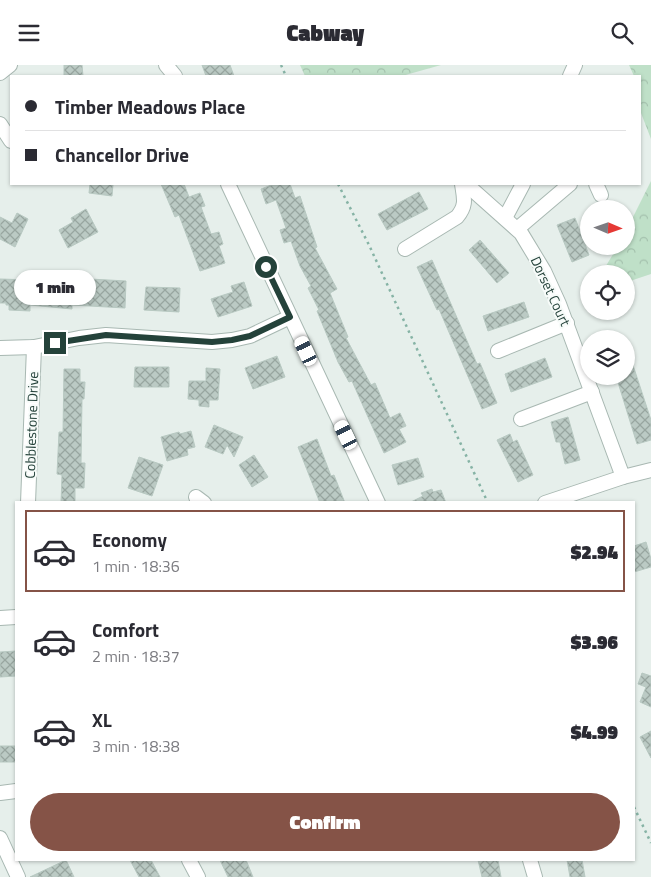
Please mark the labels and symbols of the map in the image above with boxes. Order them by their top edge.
north arrow [580,200,635,255]
street label: Dorset Court [526,253,576,329]
route start [255,256,277,278]
callout: 1 min [14,271,96,305]
route end [44,332,66,354]
car [292,334,319,368]
street label: Cobblestone Drive [19,371,43,479]
car [332,418,359,452]

